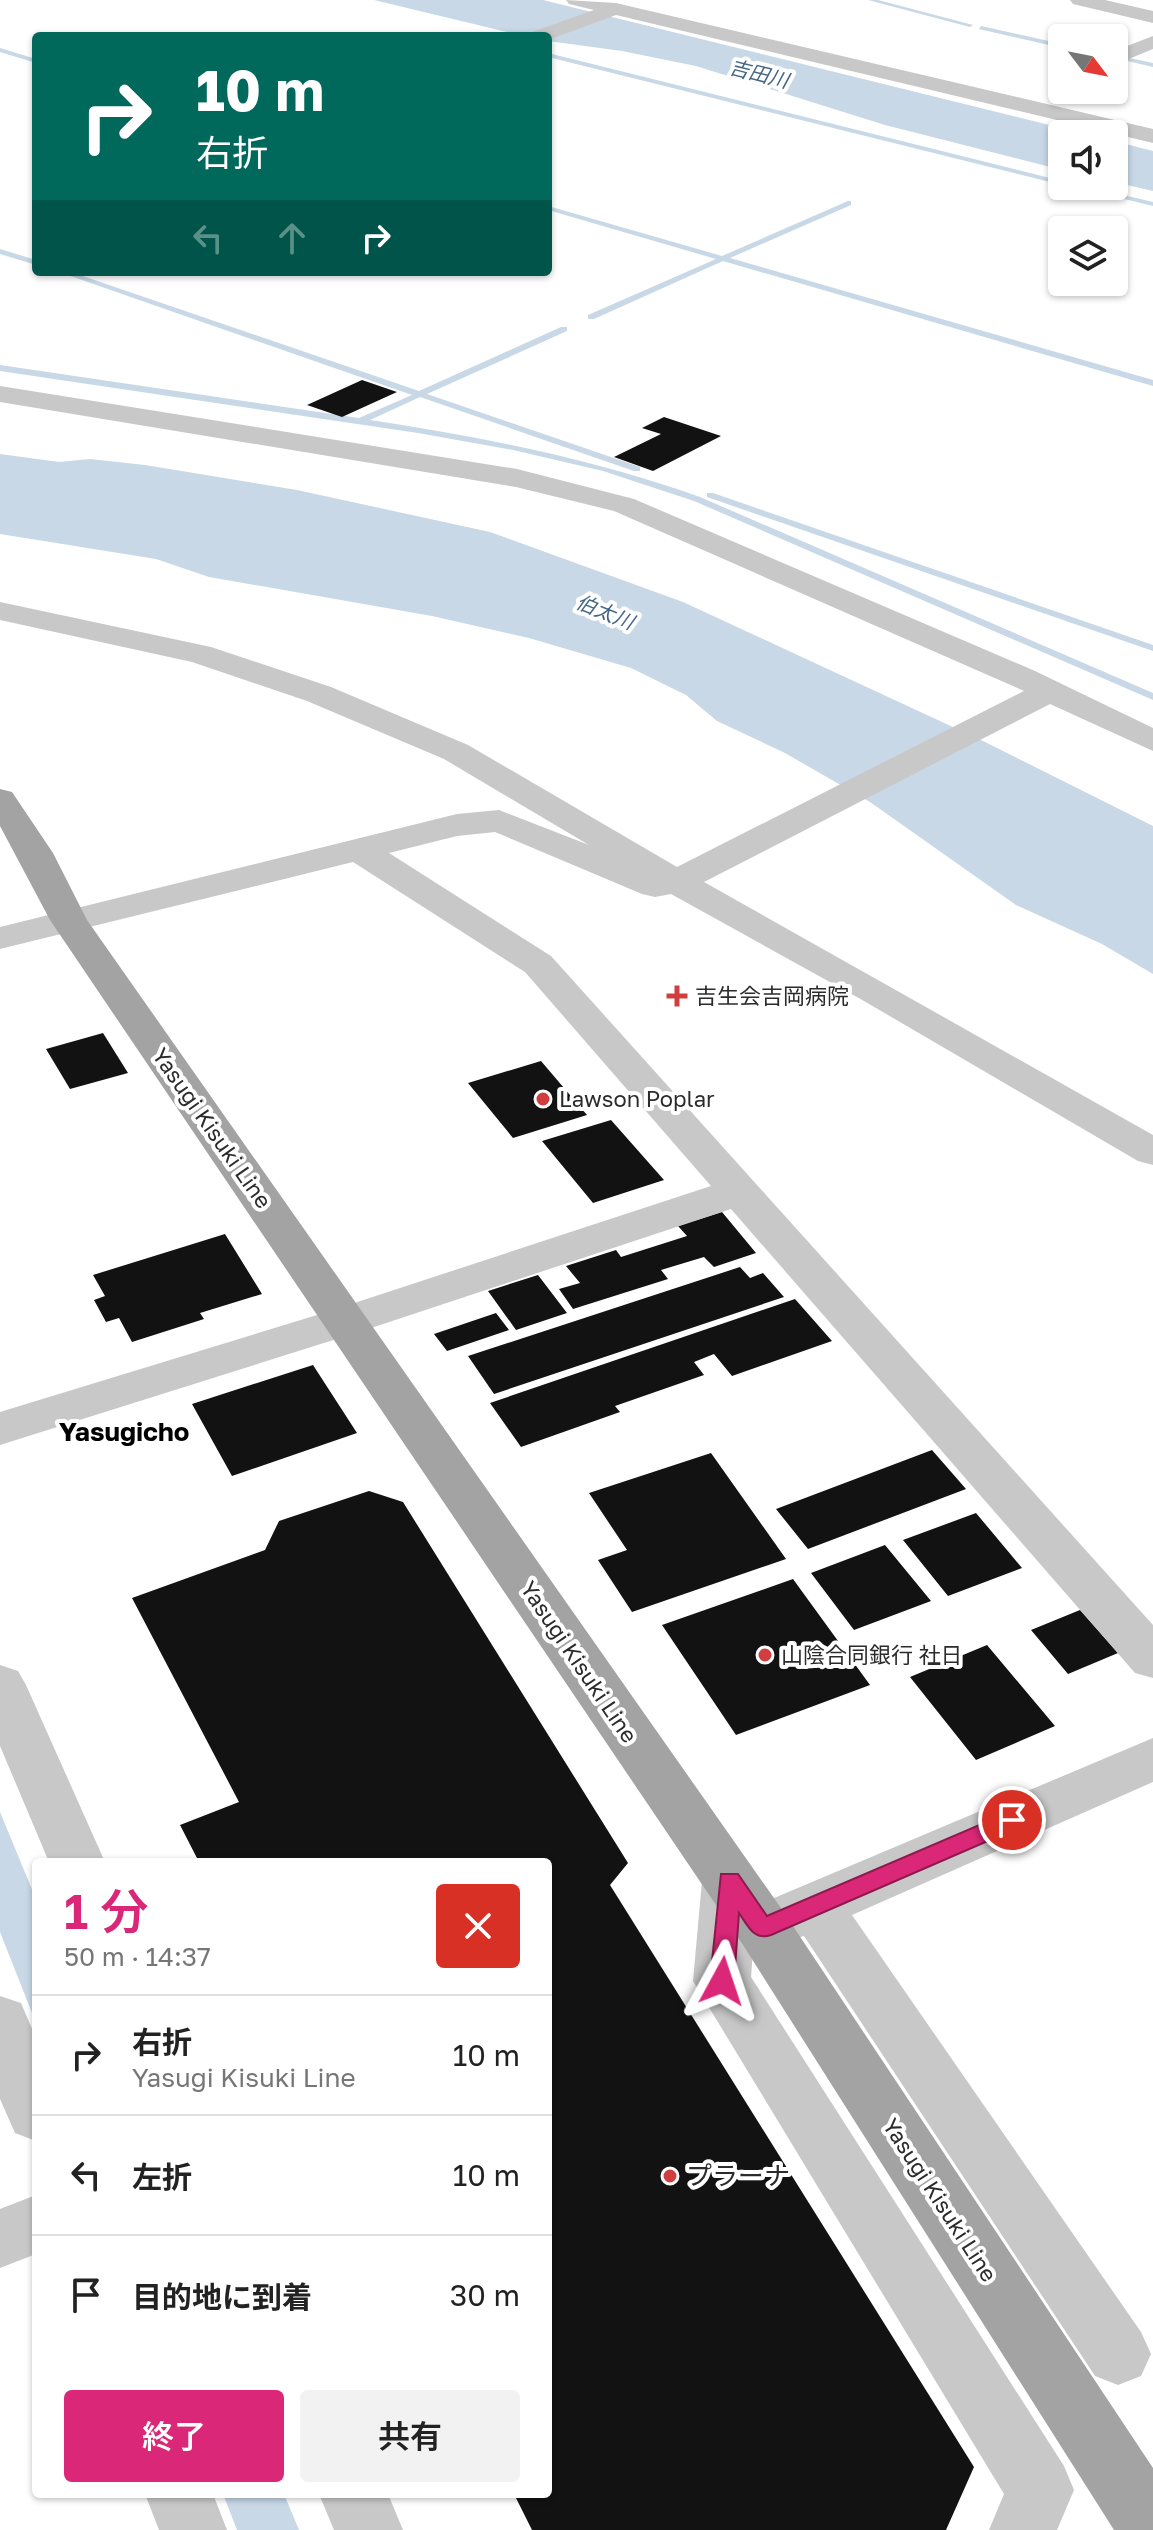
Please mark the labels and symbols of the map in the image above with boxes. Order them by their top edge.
north arrow [1048,24,1128,104]
water label: 吉田川 [727,54,793,92]
water label: 伯太川 [573,589,640,634]
place label: 吉生会吉岡病院 [695,982,849,1009]
marker: 吉生会吉岡病院 [666,985,688,1007]
street label: Yasugi Kisuki Line [147,1042,278,1213]
place label: Lawson Poplar [559,1085,715,1112]
marker: Lawson Poplar [534,1090,552,1108]
district label: Yasugicho [59,1416,189,1447]
street label: Yasugi Kisuki Line [515,1576,644,1748]
place label: 山陰合同銀行 社日 [781,1641,963,1668]
marker: 山陰合同銀行 社日 [756,1646,774,1664]
pin [978,1786,1046,1854]
position arrow [680,1939,764,2023]
street label: Yasugi Kisuki Line [878,2113,1003,2286]
place label: プラーナ [686,2160,790,2191]
marker: プラーナ [661,2167,679,2185]

